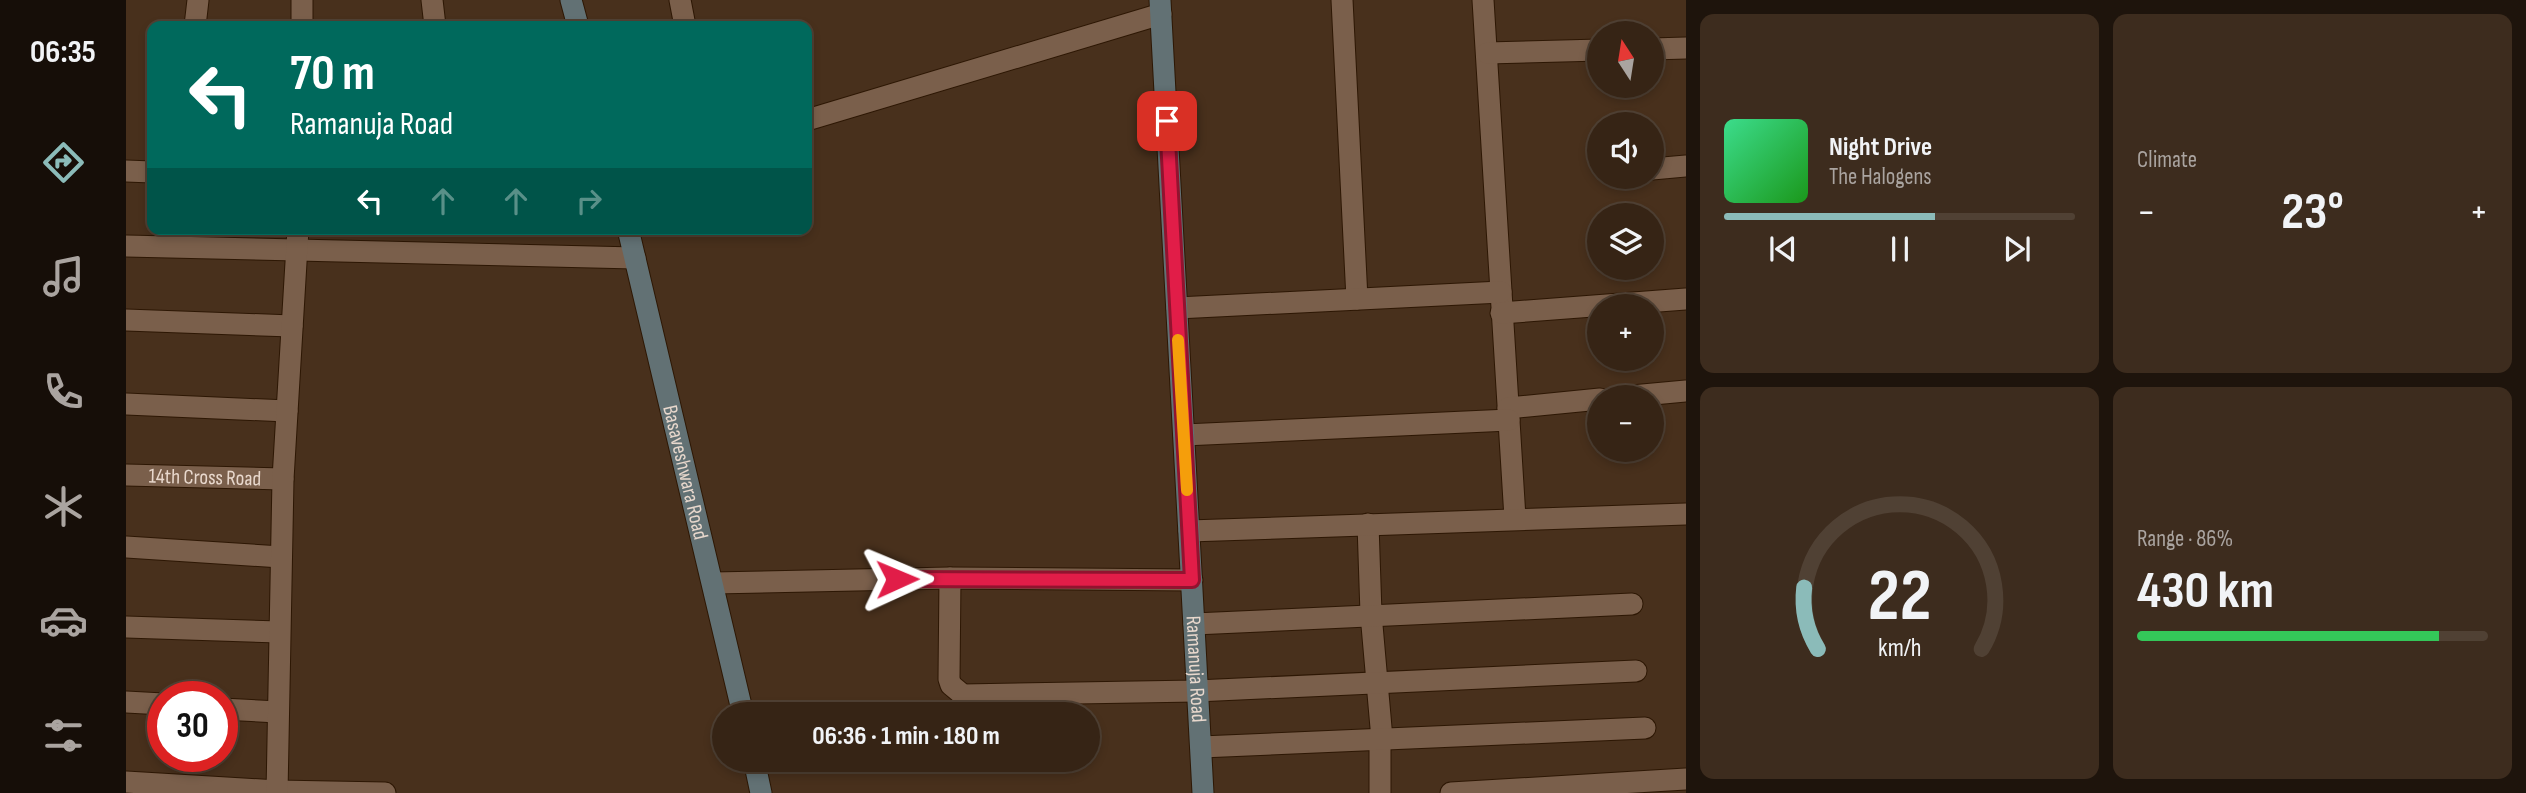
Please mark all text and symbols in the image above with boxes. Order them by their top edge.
north arrow [1587,21,1664,98]
map controls [1587,21,1664,462]
text: 06:35 [30,33,96,72]
text: 70 m [290,45,375,104]
icon: left [175,49,266,140]
pin [1137,91,1197,151]
icon: arrive [1148,102,1186,140]
text: Ramanuja Road [290,105,453,144]
button: sound [1587,112,1664,189]
text: Night Drive [1829,132,1932,163]
icon: directions [39,138,88,187]
text: Climate [2137,146,2197,174]
text: The Halogens [1829,163,1932,191]
text: 23° [2281,181,2344,244]
icon: left [351,182,389,220]
icon: ahead [424,182,462,220]
icon: ahead [497,182,535,220]
icon: right [570,182,608,220]
text: − [2137,190,2156,235]
text: + [2469,190,2488,235]
button: layers [1587,203,1664,280]
icon: previous [1764,230,1802,268]
icon: pause [1881,230,1919,268]
icon: next [1998,230,2036,268]
icon: music [39,252,88,301]
button: + [1587,294,1664,371]
icon: phone [39,367,88,416]
button: − [1587,385,1664,462]
street label: Basaveshwara Road [658,402,714,542]
street label: 14th Cross Road [148,463,262,491]
icon: climate [39,482,88,531]
text: Range · 86% [2137,525,2233,553]
position arrow [860,542,934,616]
text: 22 [1868,553,1931,641]
text: 430 km [2137,560,2274,623]
icon: car [39,596,88,645]
street label: Ramanuja Road [1181,615,1212,723]
text: km/h [1878,633,1921,664]
speed limit sign: 30 [147,681,238,772]
icon: filters [39,711,88,760]
text: 06:36 · 1 min · 180 m [812,721,1000,752]

